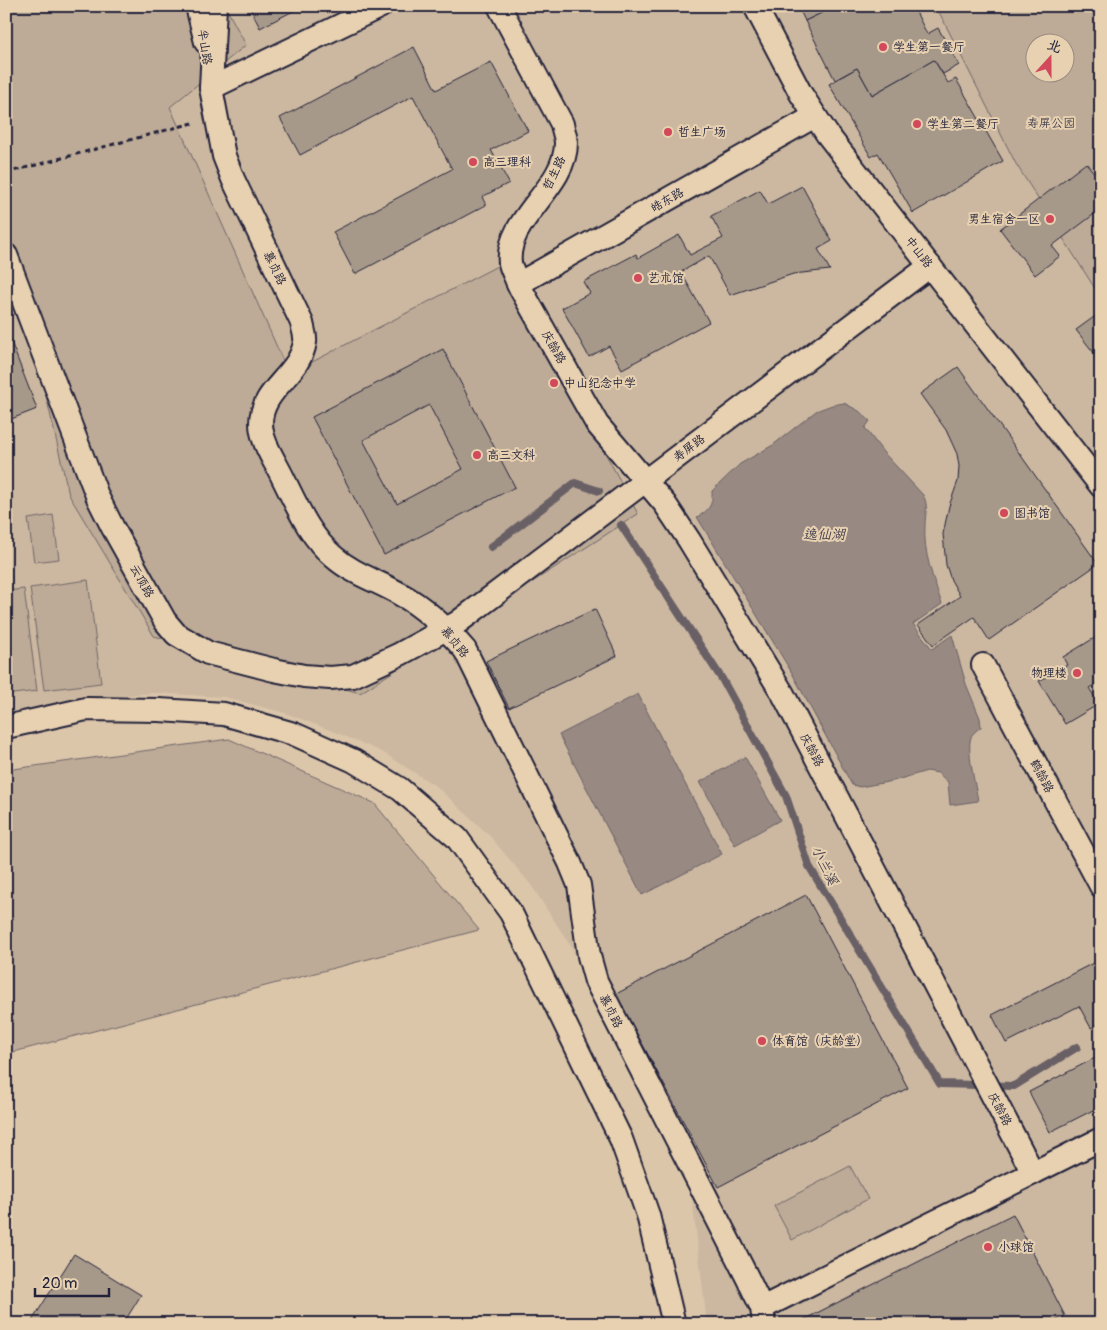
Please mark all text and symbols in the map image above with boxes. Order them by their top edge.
street label: 半山路 [194,28,215,66]
north arrow [1024,32,1074,82]
text: 北 [1045,36,1064,57]
place label: 学生第一餐厅 [893,40,965,55]
marker: 学生第一餐厅 [877,41,889,53]
park label: 寿屏公园 [1027,116,1075,131]
place label: 学生第二餐厅 [927,117,999,132]
marker: 学生第二餐厅 [911,118,923,130]
place label: 哲生广场 [678,125,726,140]
marker: 哲生广场 [662,126,674,138]
street label: 哲生路 [540,154,569,193]
place label: 高三理科 [483,155,531,170]
marker: 高三理科 [467,156,479,168]
street label: 皓东路 [648,185,687,216]
place label: 男生宿舍一区 [968,212,1040,227]
marker: 男生宿舍一区 [1044,213,1056,225]
street label: 中山路 [902,234,936,271]
street label: 慕贞路 [260,249,289,288]
place label: 艺术馆 [648,271,684,286]
marker: 艺术馆 [632,272,644,284]
street label: 庆龄路 [538,328,569,367]
place label: 中山纪念中学 [564,376,636,391]
marker: 中山纪念中学 [548,377,560,389]
street label: 寿屏路 [670,432,708,465]
place label: 高三文科 [487,448,535,463]
marker: 高三文科 [471,449,483,461]
place label: 图书馆 [1014,506,1050,521]
marker: 图书馆 [998,507,1010,519]
water label: 逸仙湖 [803,526,847,543]
street label: 云顶路 [126,562,157,601]
street label: 慕贞路 [437,624,472,661]
place label: 物理楼 [1031,666,1067,681]
marker: 物理楼 [1071,667,1083,679]
street label: 庆龄路 [796,731,827,770]
street label: 鹤龄路 [1026,757,1057,796]
water label: 小兰溪 [808,843,842,889]
street label: 慕贞路 [596,992,625,1031]
place label: 体育馆（庆龄堂） [772,1034,868,1049]
marker: 体育馆（庆龄堂） [756,1035,768,1047]
street label: 庆龄路 [984,1090,1015,1129]
place label: 小球馆 [998,1240,1034,1255]
marker: 小球馆 [982,1241,994,1253]
scale bar [35,1265,109,1297]
text: 20 m [42,1274,77,1293]

